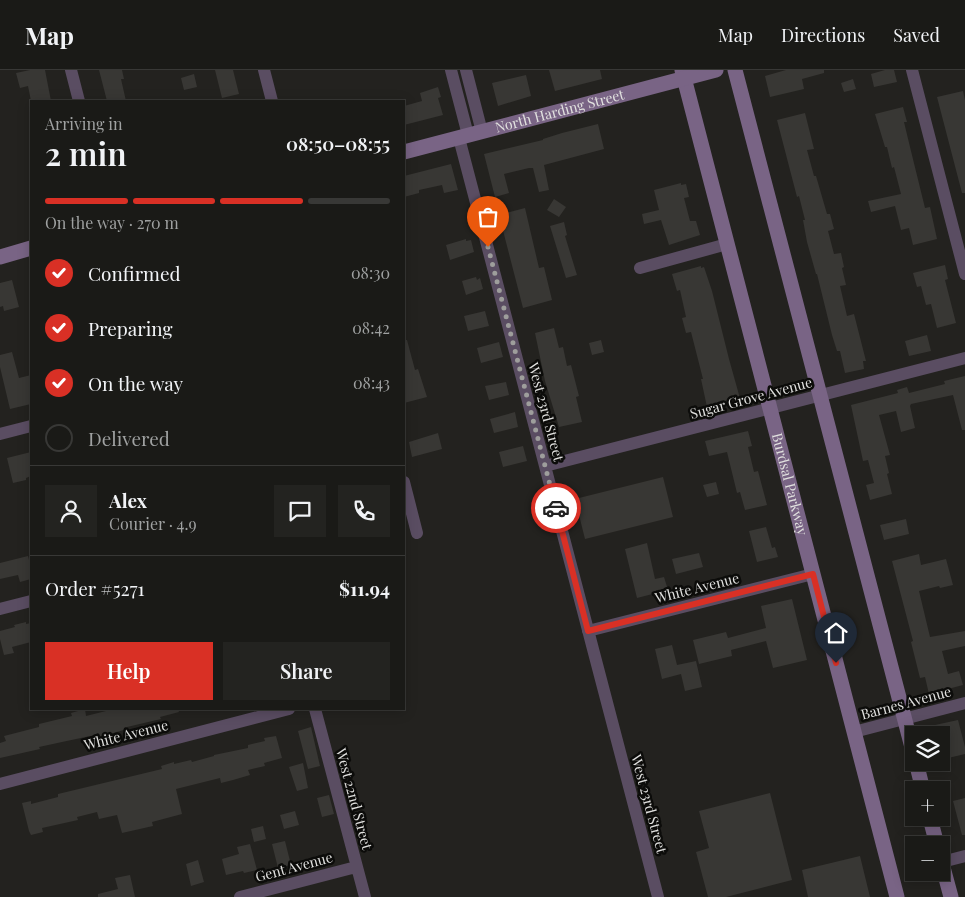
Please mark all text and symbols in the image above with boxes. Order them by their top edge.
text: Map [25,19,74,51]
text: Map [718,23,753,47]
text: Directions [781,23,865,47]
text: Saved [893,23,940,47]
street label: North Harding Street [493,84,627,137]
text: Arriving in [45,113,123,134]
text: 08:50–08:55 [286,130,390,156]
text: 2 min [45,131,127,174]
pin [467,196,509,247]
icon: bag [474,203,502,231]
text: On the way · 270 m [45,212,179,233]
icon: check [45,259,73,287]
text: Confirmed [88,260,181,286]
text: 08:30 [351,262,390,283]
icon: check [45,314,73,342]
text: Preparing [88,315,173,341]
text: 08:42 [352,317,390,338]
street label: West 23rd Street [524,359,569,464]
icon: check [45,369,73,397]
text: On the way [88,370,183,396]
text: 08:43 [353,372,390,393]
street label: Sugar Grove Avenue [688,372,814,423]
text: Delivered [88,425,170,451]
street label: Burdsal Parkway [768,431,813,537]
courier [531,483,581,533]
button: person [45,485,97,537]
button: chat [274,485,326,537]
button: phone [338,485,390,537]
text: Alex [109,487,147,513]
icon: car [542,494,570,522]
text: Courier · 4.9 [109,513,197,534]
street label: White Avenue [652,568,741,607]
text: Order #5271 [45,575,144,601]
text: $11.94 [339,575,390,601]
pin [815,612,857,663]
icon: home [822,619,850,647]
button: Help [45,642,213,700]
button: Share [223,642,390,700]
street label: Barnes Avenue [859,681,953,724]
street label: White Avenue [81,715,170,754]
map controls [905,726,950,881]
button: layers [905,726,950,771]
street label: West 22nd Street [332,745,377,853]
street label: West 23rd Street [627,751,672,856]
button: + [905,781,950,826]
button: − [905,836,950,881]
street label: Gent Avenue [253,847,335,886]

